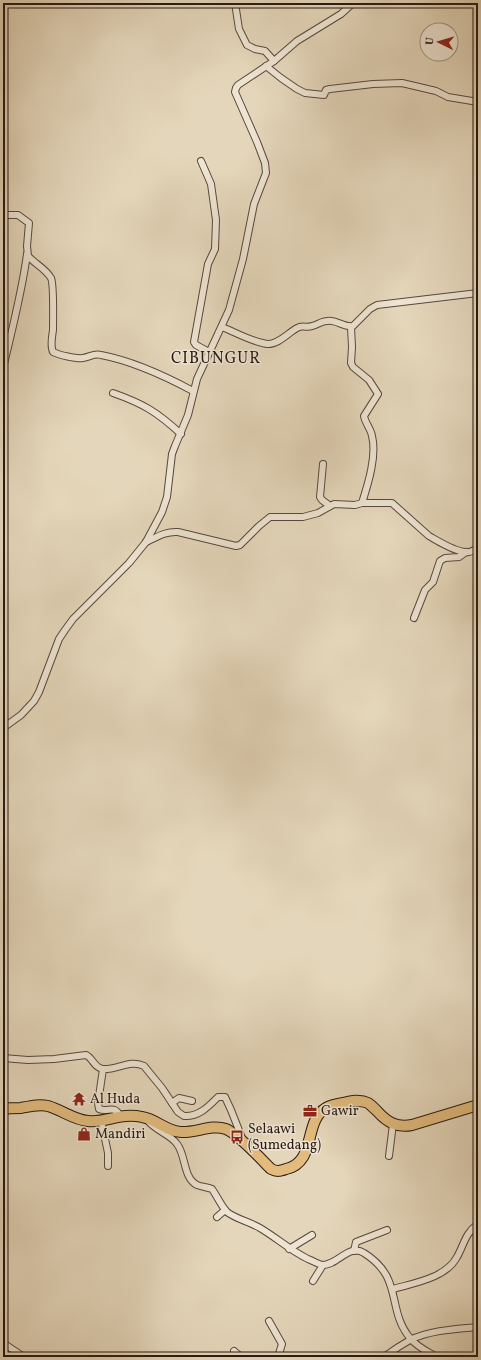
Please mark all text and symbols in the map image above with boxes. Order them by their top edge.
north arrow [419,22,459,62]
text: U [423,36,438,46]
district label: CIBUNGUR [171,348,261,370]
place label: Al Huda [90,1090,140,1109]
temple icon: Al Huda [71,1091,87,1107]
place label: Gawir [321,1102,359,1121]
office icon: Gawir [302,1103,318,1119]
place label: Selaawi (Sumedang) [248,1120,321,1155]
place label: Mandiri [95,1125,146,1144]
shop icon: Mandiri [76,1126,92,1142]
bus stop icon: Selaawi (Sumedang) [229,1129,245,1145]

